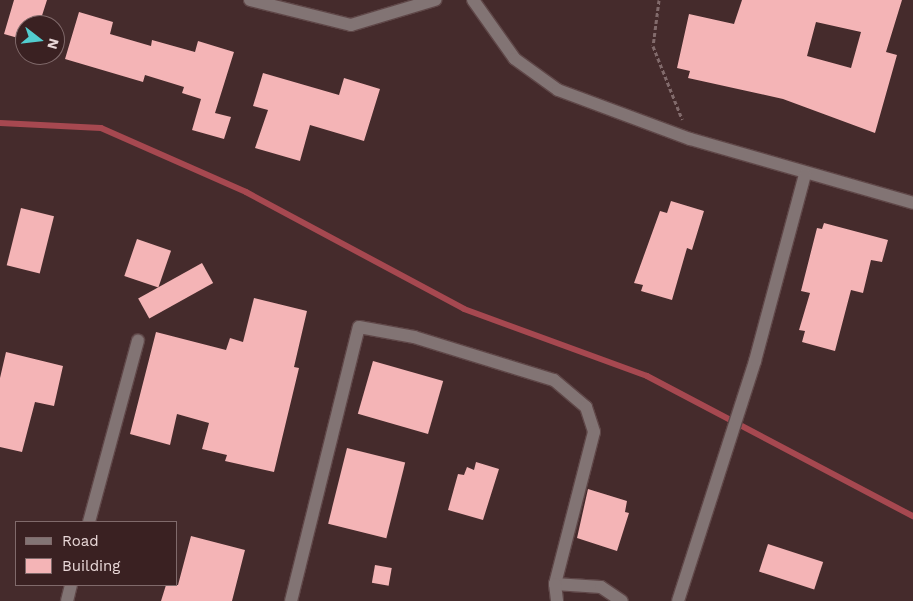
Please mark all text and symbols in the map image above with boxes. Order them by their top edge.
north arrow [15,15,65,65]
text: N [44,37,63,51]
legend [15,521,178,586]
text: Road [62,532,99,550]
text: Building [62,557,120,575]

